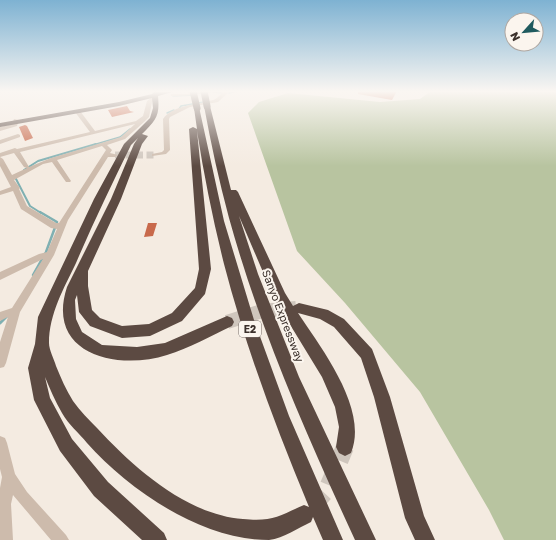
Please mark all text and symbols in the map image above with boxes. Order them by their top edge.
north arrow [504,12,544,52]
text: N [507,30,522,43]
street label: Sanyo Expressway [260,268,307,364]
road number: E2 [239,321,261,337]

